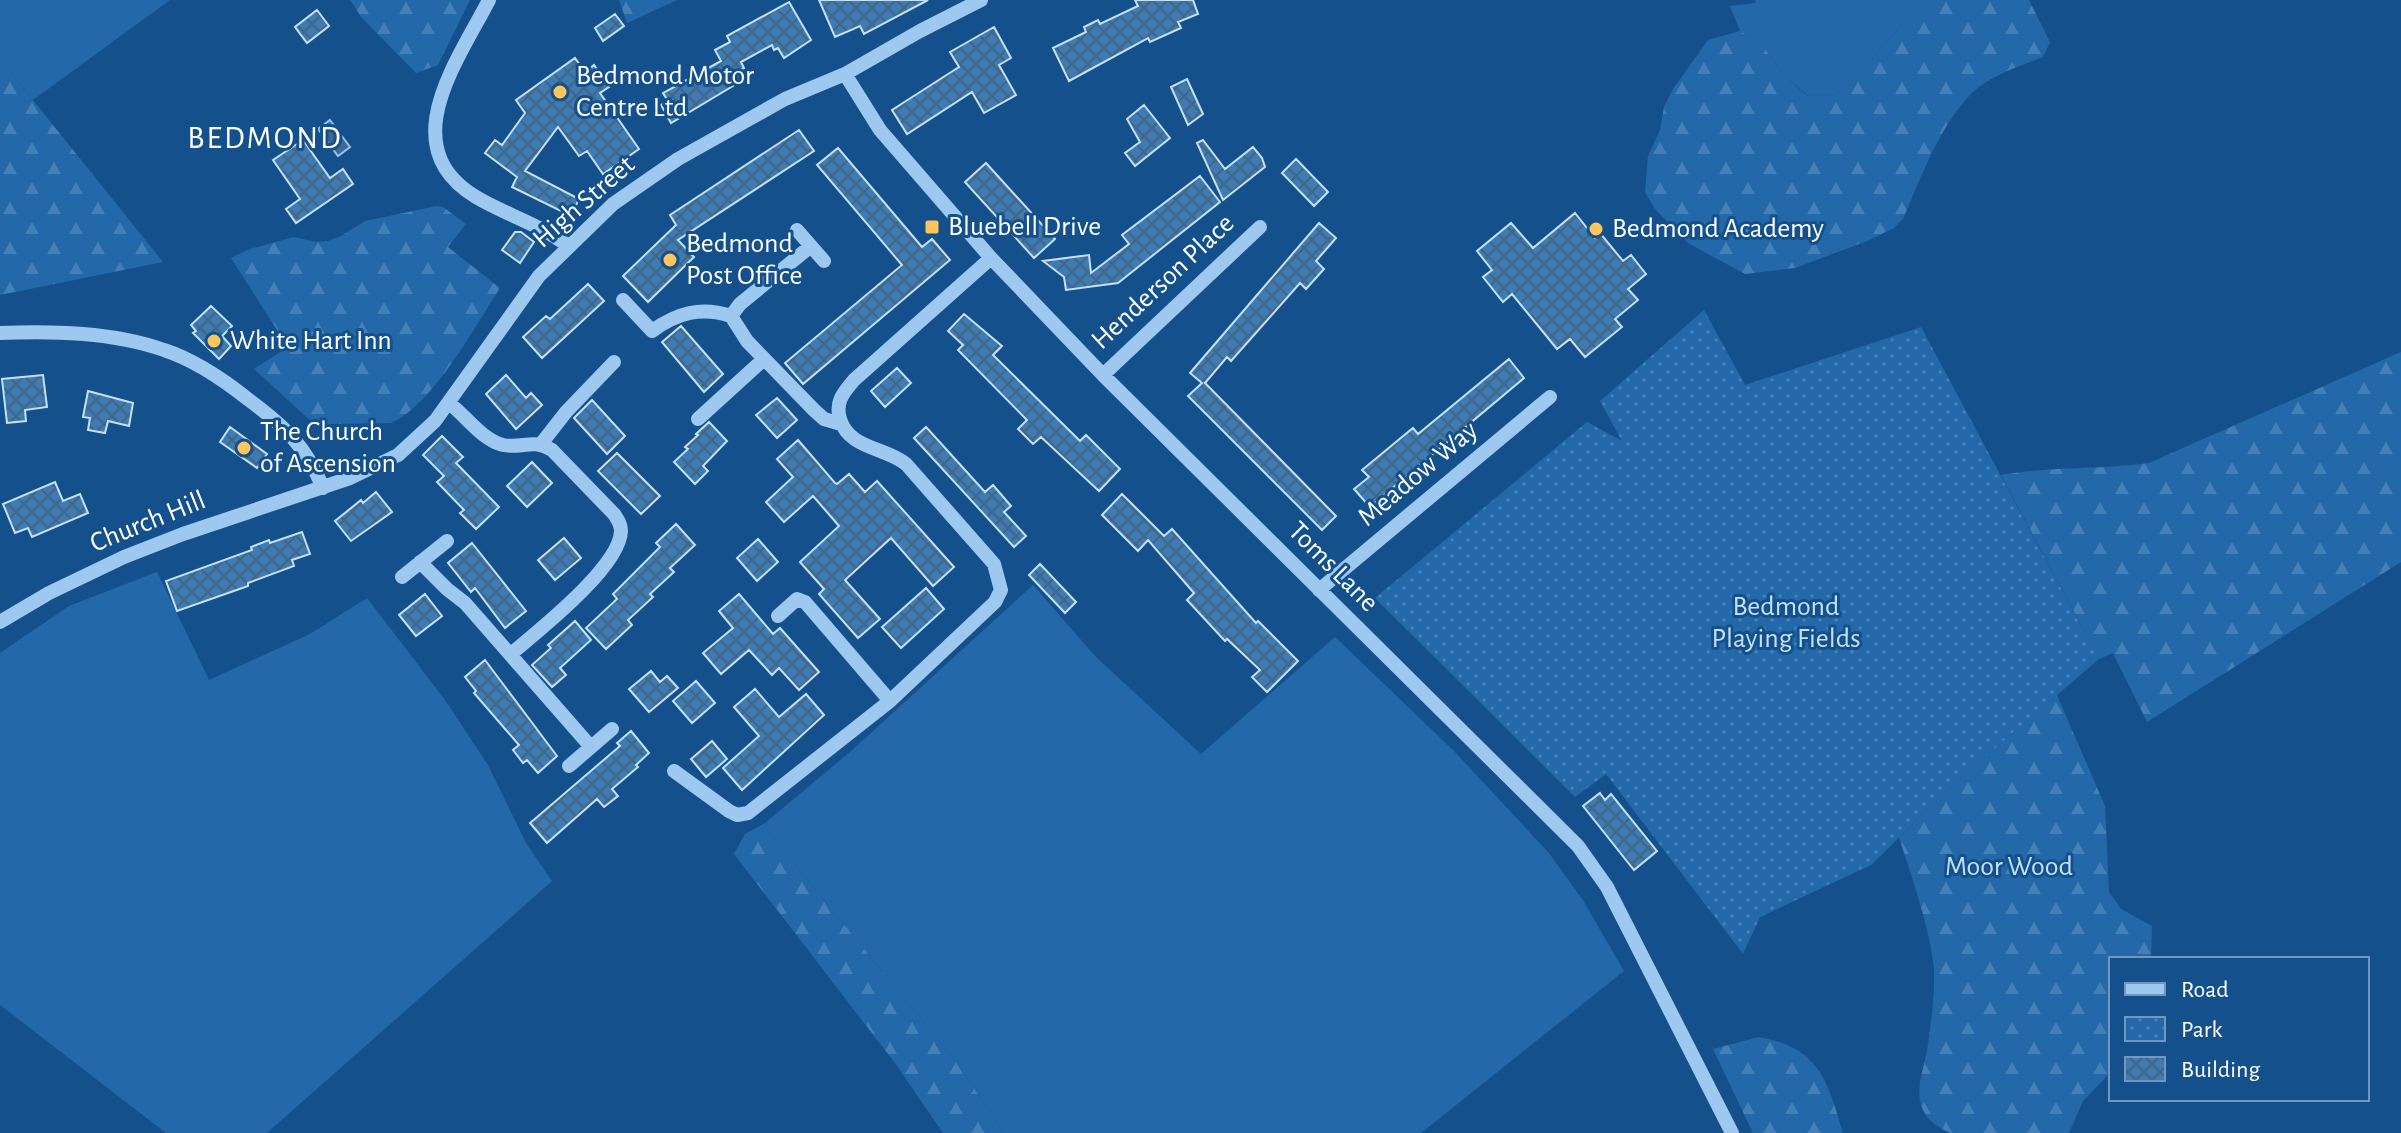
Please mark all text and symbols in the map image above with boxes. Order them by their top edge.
place label: Bedmond Motor Centre Ltd [576,62,754,122]
marker: Bedmond Motor Centre Ltd [551,83,569,101]
district label: BEDMOND [187,122,343,154]
street label: High Street [528,151,640,253]
street label: Henderson Place [1086,209,1240,355]
place label: Bluebell Drive [948,213,1101,241]
place label: Bedmond Academy [1612,215,1824,243]
marker: Bluebell Drive [923,218,941,236]
marker: Bedmond Academy [1587,220,1605,238]
place label: Bedmond Post Office [686,230,803,290]
marker: Bedmond Post Office [661,251,679,269]
place label: White Hart Inn [230,327,392,355]
marker: White Hart Inn [205,332,223,350]
street label: Meadow Way [1353,416,1483,532]
place label: The Church of Ascension [260,418,396,478]
marker: The Church of Ascension [235,439,253,457]
street label: Church Hill [86,486,210,558]
street label: Toms Lane [1283,517,1383,617]
park label: Bedmond Playing Fields [1711,593,1861,653]
park label: Moor Wood [1945,853,2073,881]
legend [2109,957,2369,1101]
text: Road [2181,978,2229,1002]
text: Park [2181,1018,2222,1042]
text: Building [2181,1058,2260,1082]

